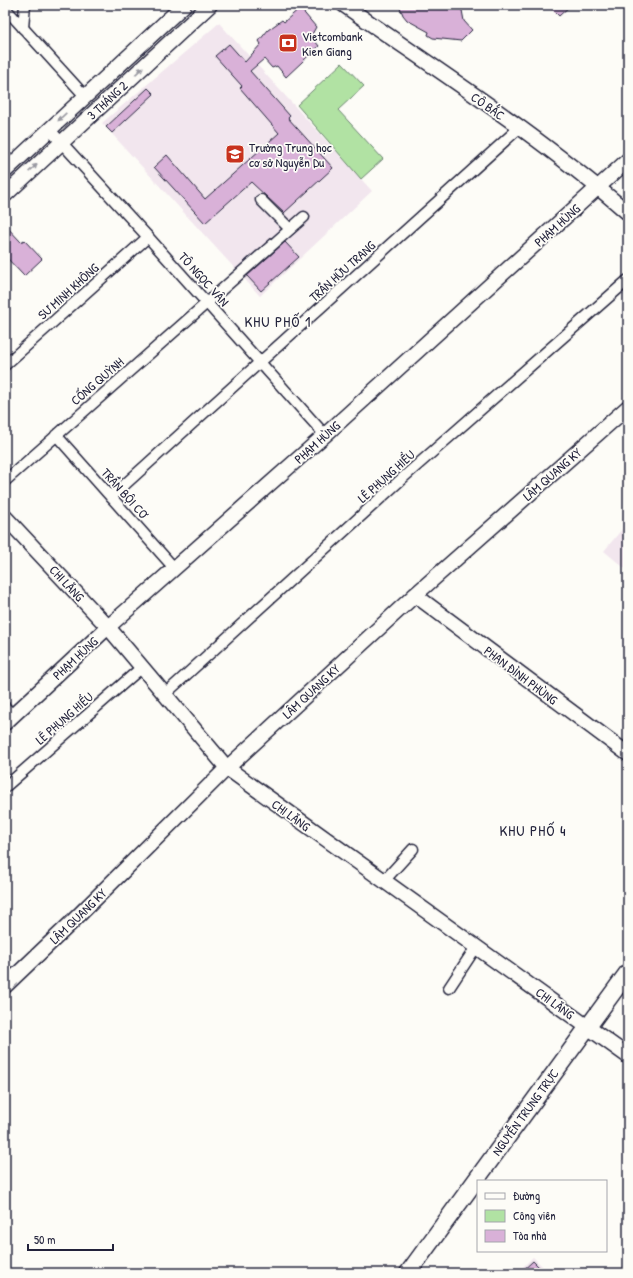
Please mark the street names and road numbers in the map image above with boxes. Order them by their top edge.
street label: 3 THÁNG 2 [83,77,131,123]
street label: CÔ BẮC [468,88,508,124]
street label: PHẠM HÙNG [530,199,584,250]
street label: TRẦN HỮU TRANG [305,236,379,305]
street label: TÔ NGỌC VÂN [175,248,233,310]
street label: SƯ MINH KHÔNG [34,258,103,323]
street label: CỐNG QUỲNH [67,353,127,409]
street label: PHẠM HÙNG [290,416,344,467]
street label: LÂM QUANG KY [519,443,585,505]
street label: LÊ PHỤNG HIỂU [354,445,418,507]
street label: TRẦN BỘI CƠ [97,464,153,523]
street label: CHI LĂNG [46,561,89,606]
street label: PHẠM HÙNG [48,632,102,684]
street label: PHAN ĐÌNH PHÙNG [481,642,562,709]
street label: LÂM QUANG KY [278,659,344,722]
street label: LÊ PHỤNG HIỂU [31,688,97,748]
street label: CHI LĂNG [268,795,315,836]
street label: LÂM QUANG KY [46,884,111,948]
street label: CHI LĂNG [532,983,579,1024]
street label: NGUYỄN TRUNG TRỰC [487,1065,563,1159]

